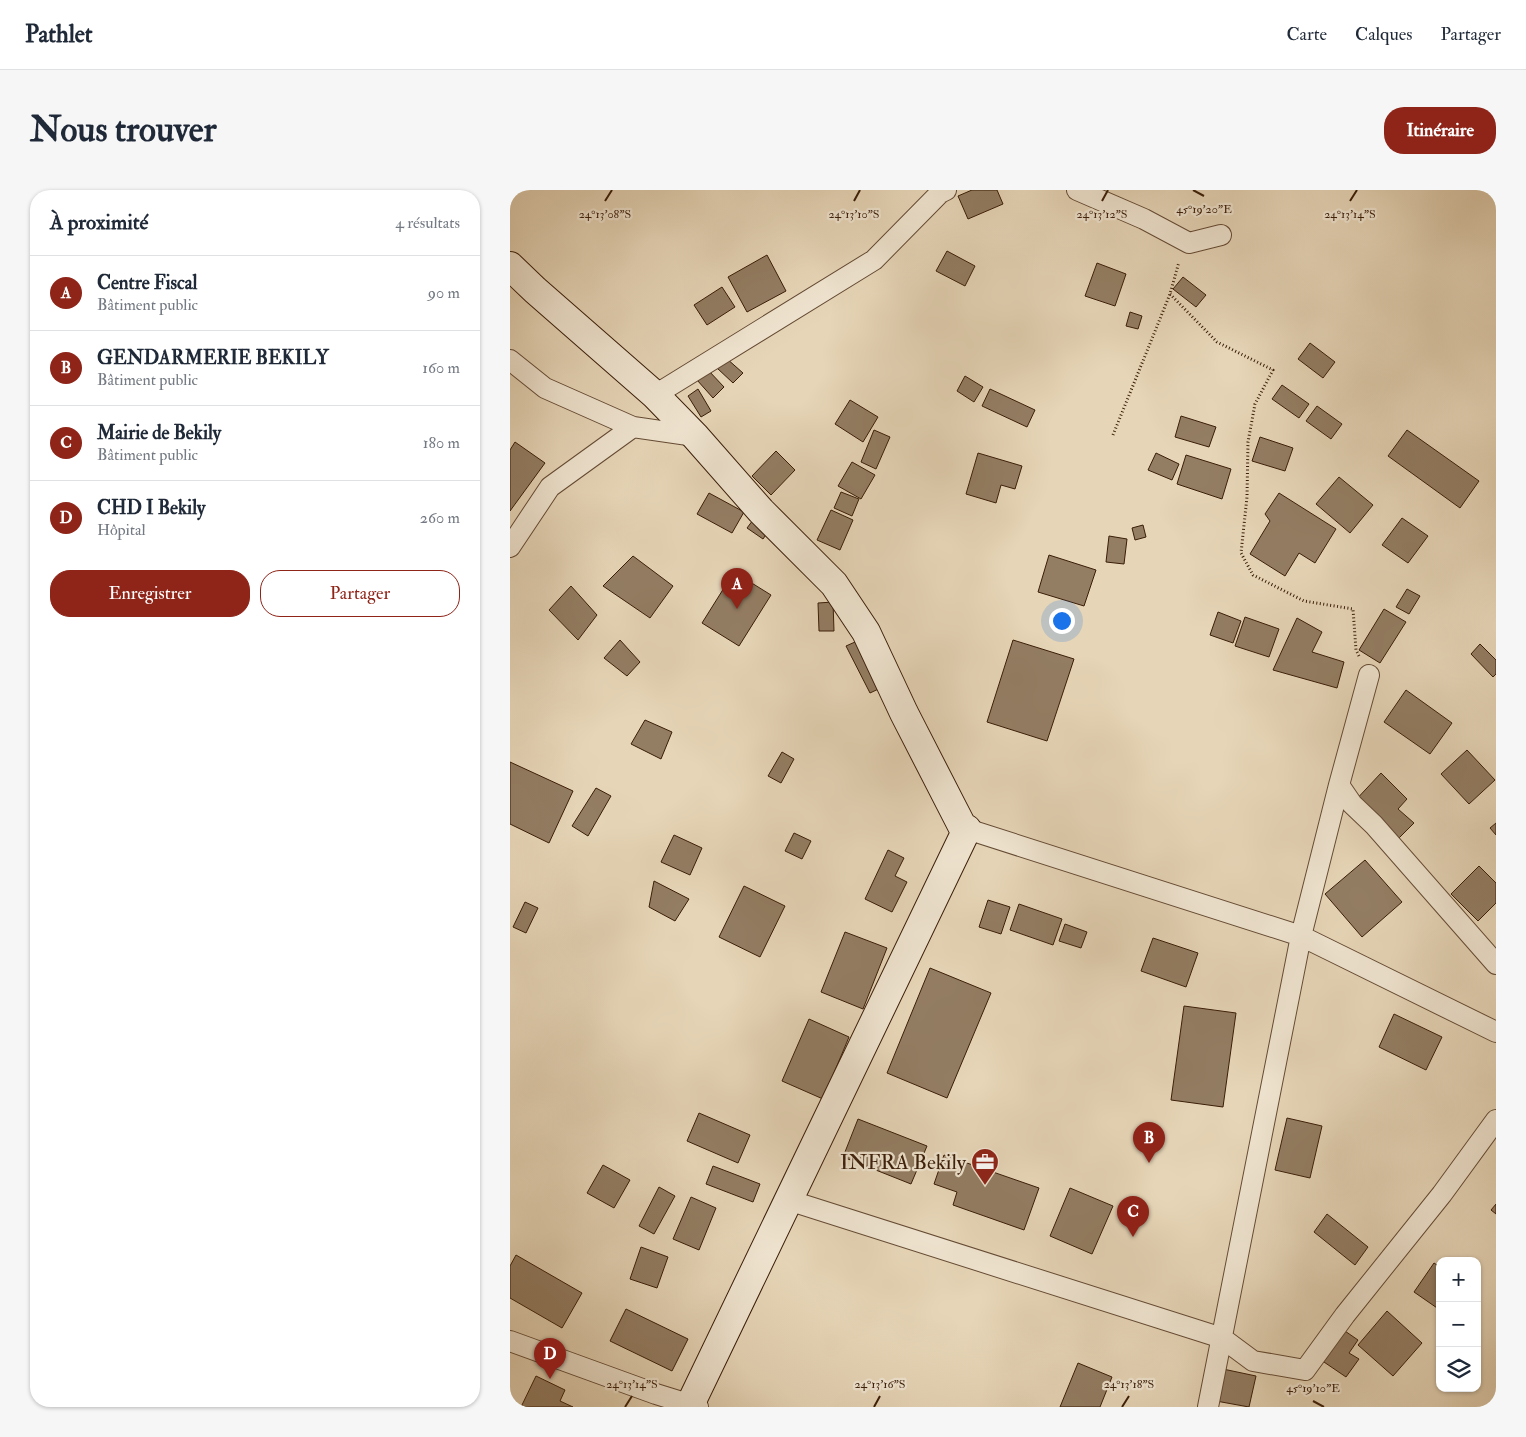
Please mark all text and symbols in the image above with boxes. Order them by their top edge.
text: Pathlet [25,19,93,50]
text: Carte [1286,23,1327,46]
text: Calques [1355,23,1412,46]
text: Partager [1440,23,1501,46]
button: Itinéraire [1384,107,1496,154]
text: Nous trouver [30,108,217,152]
text: 45°19'20"E [1176,202,1232,217]
text: 24°13'08"S [579,207,631,222]
text: 24°13'10"S [828,207,880,222]
text: 24°13'12"S [1076,207,1128,222]
text: 24°13'14"S [1324,207,1376,222]
text: À proximité [50,209,148,236]
text: 4 résultats [395,213,460,233]
text: Centre Fiscal [97,271,197,295]
text: A [61,283,71,303]
text: 90 m [428,283,460,303]
text: Bâtiment public [97,295,198,315]
text: GENDARMERIE BEKILY [97,346,329,370]
text: B [61,358,71,378]
text: 160 m [422,358,460,378]
text: Bâtiment public [97,370,198,390]
text: Mairie de Bekily [97,421,221,445]
text: C [60,433,72,453]
text: 180 m [423,433,460,453]
text: Bâtiment public [97,445,198,465]
text: CHD I Bekily [97,496,205,520]
text: D [59,508,73,528]
text: 260 m [420,508,460,528]
text: Hôpital [97,520,146,540]
pin: A [721,568,753,609]
button: Enregistrer [50,570,250,617]
button: Partager [260,570,460,617]
your location [1049,608,1075,634]
pin: B [1133,1122,1165,1163]
office icon: INFRA Bekily [970,1147,1000,1186]
place label: INFRA Bekily [840,1149,967,1176]
pin: C [1117,1196,1149,1237]
map controls [1436,1257,1481,1392]
button: + [1436,1257,1481,1302]
button: − [1436,1302,1481,1347]
pin: D [534,1338,566,1379]
button: layers [1436,1347,1481,1392]
text: 24°13'14"S [606,1377,658,1392]
text: 24°13'16"S [855,1377,905,1392]
text: 24°13'18"S [1104,1377,1154,1392]
text: 45°19'10"E [1286,1381,1340,1396]

